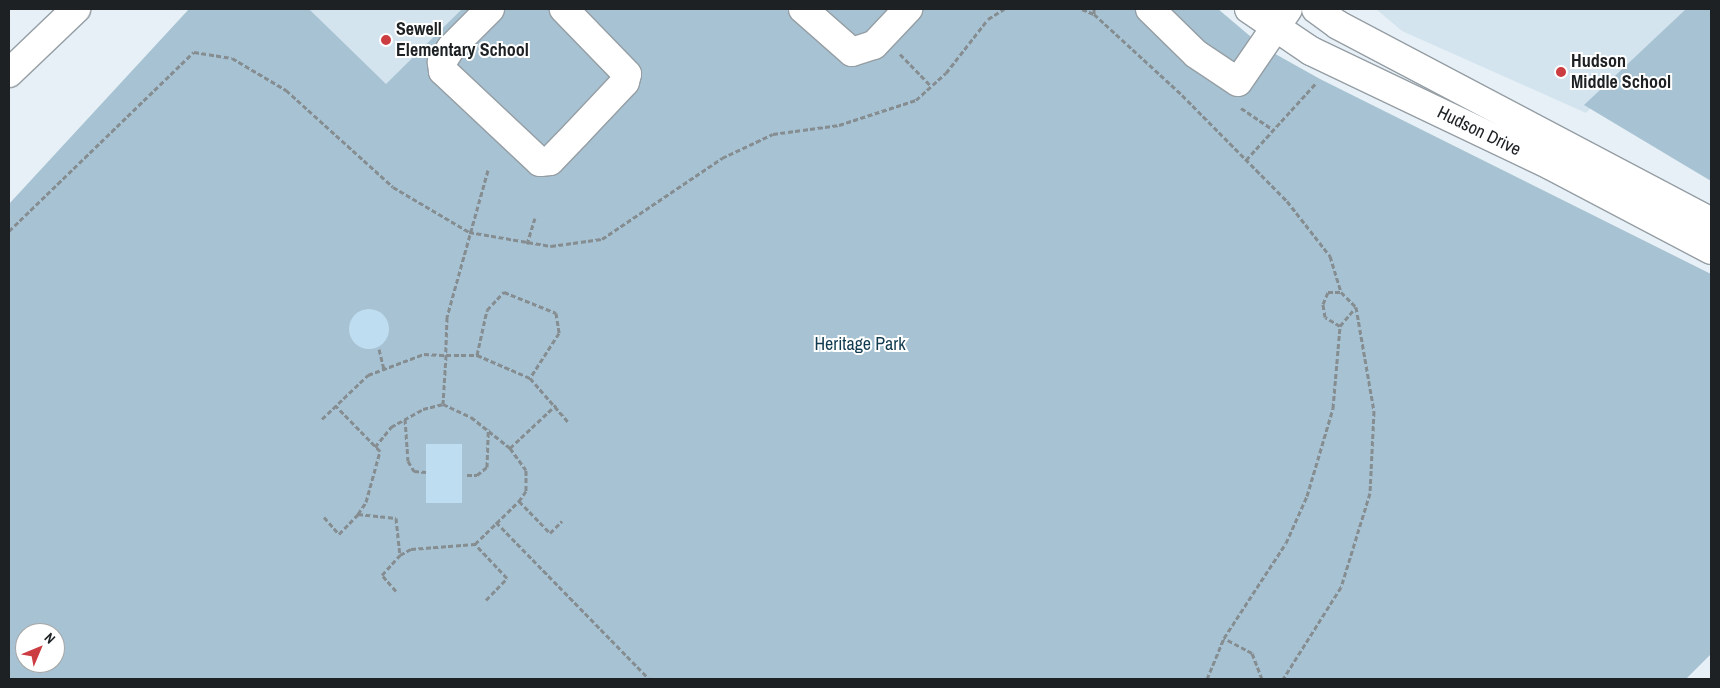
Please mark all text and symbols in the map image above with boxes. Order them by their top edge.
place label: Sewell Elementary School [396,19,529,62]
marker: Sewell Elementary School [380,34,392,46]
place label: Hudson Middle School [1571,51,1671,94]
marker: Hudson Middle School [1555,66,1567,78]
street label: Hudson Drive [1434,102,1524,160]
park label: Heritage Park [814,333,906,355]
north arrow [15,623,65,673]
text: N [41,629,59,647]

